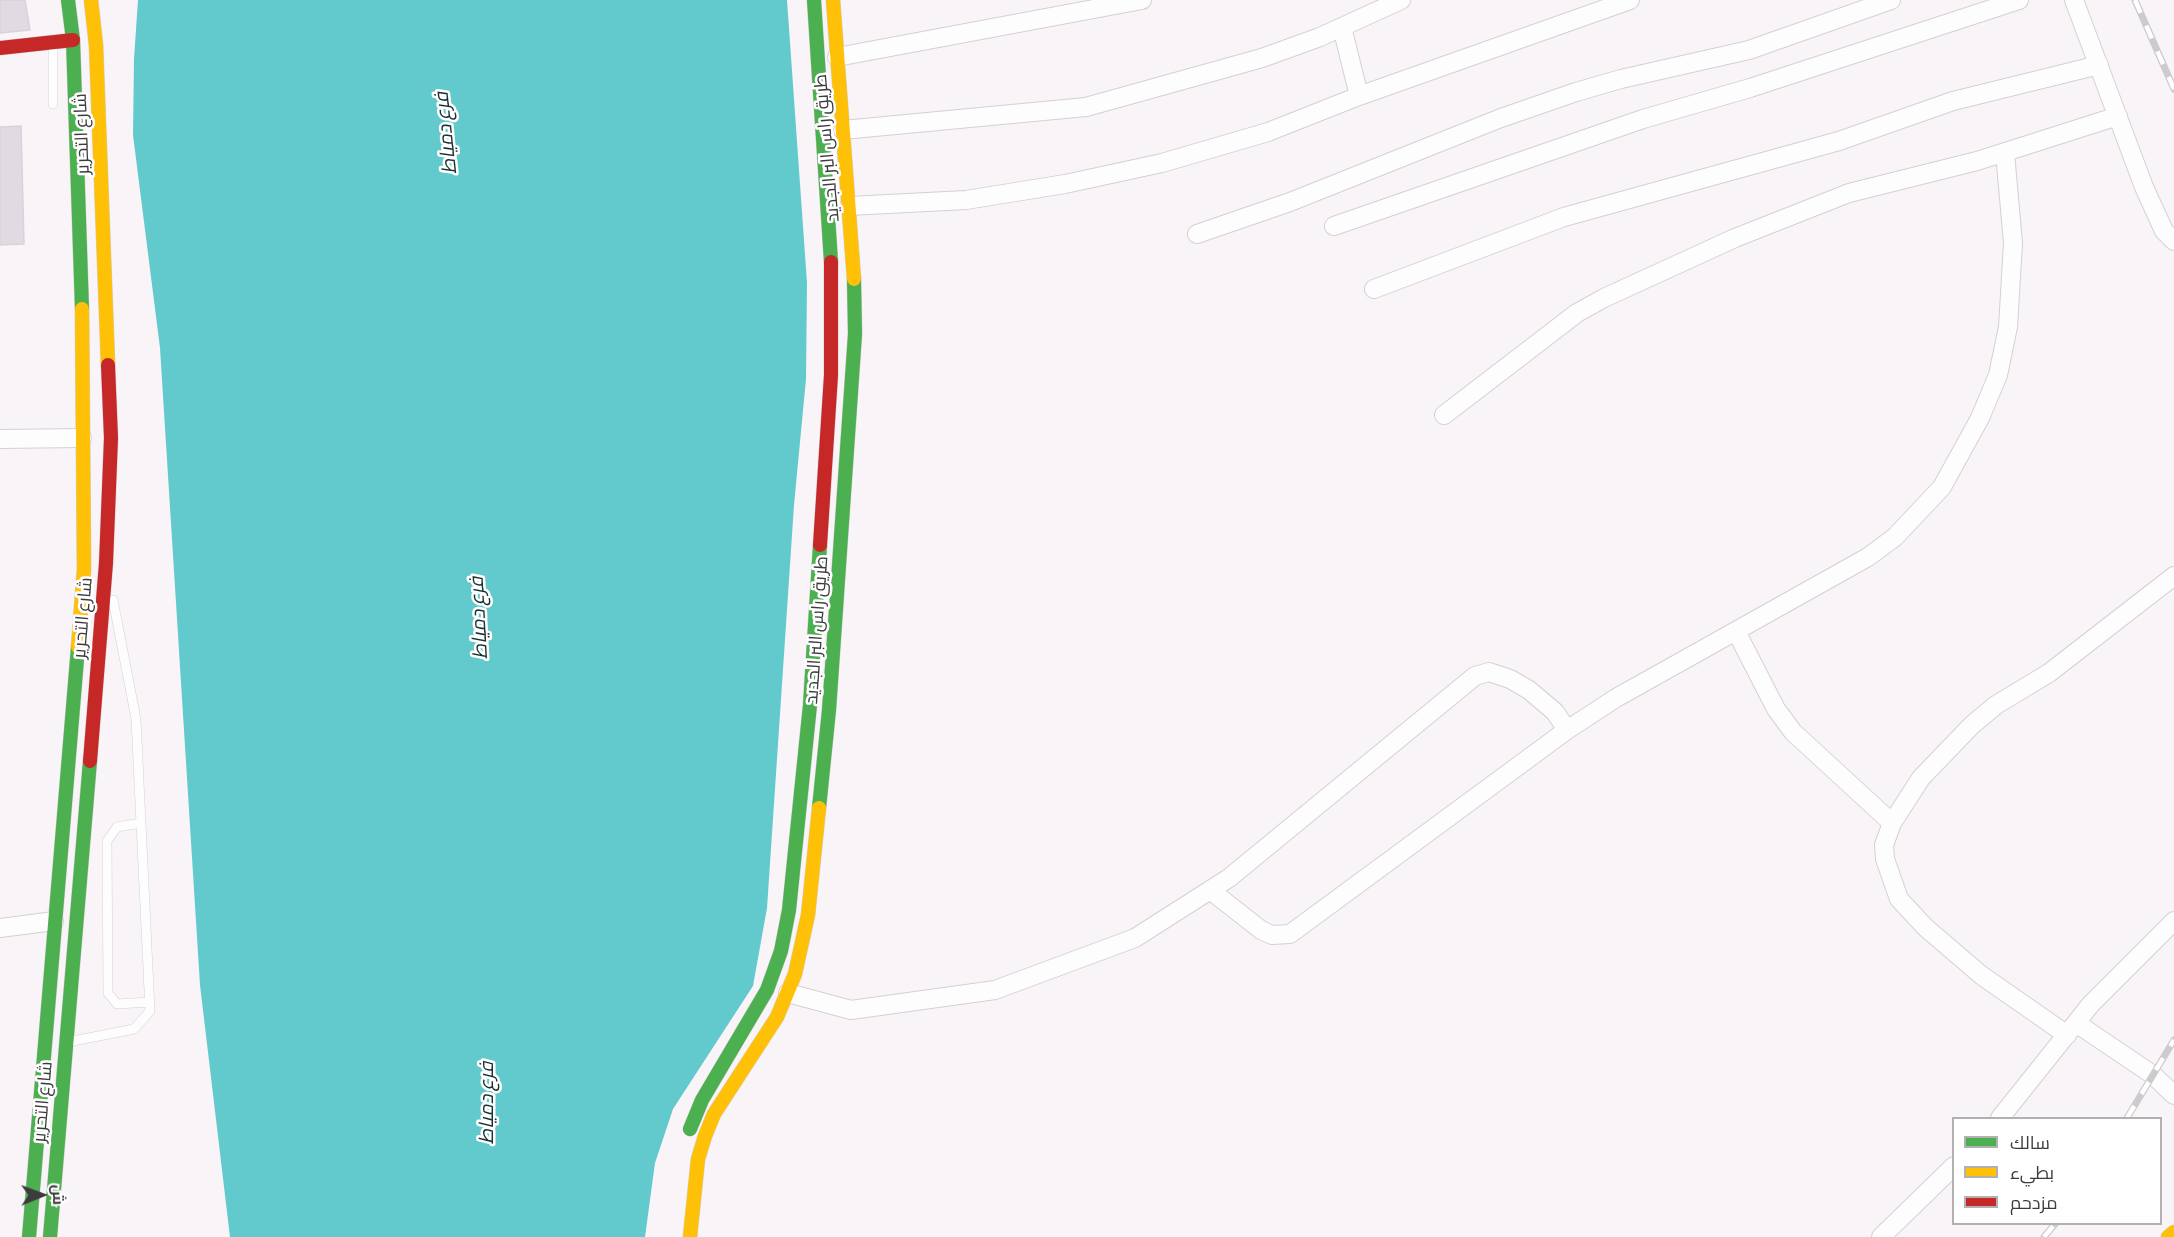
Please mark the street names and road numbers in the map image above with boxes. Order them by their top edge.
street label: طريق راس البر الجديد [810,73,844,223]
street label: شارع التحرير [70,93,94,175]
street label: طريق راس البر الجديد [801,555,833,705]
street label: شارع التحرير [69,576,97,660]
street label: شارع التحرير [29,1060,57,1144]

